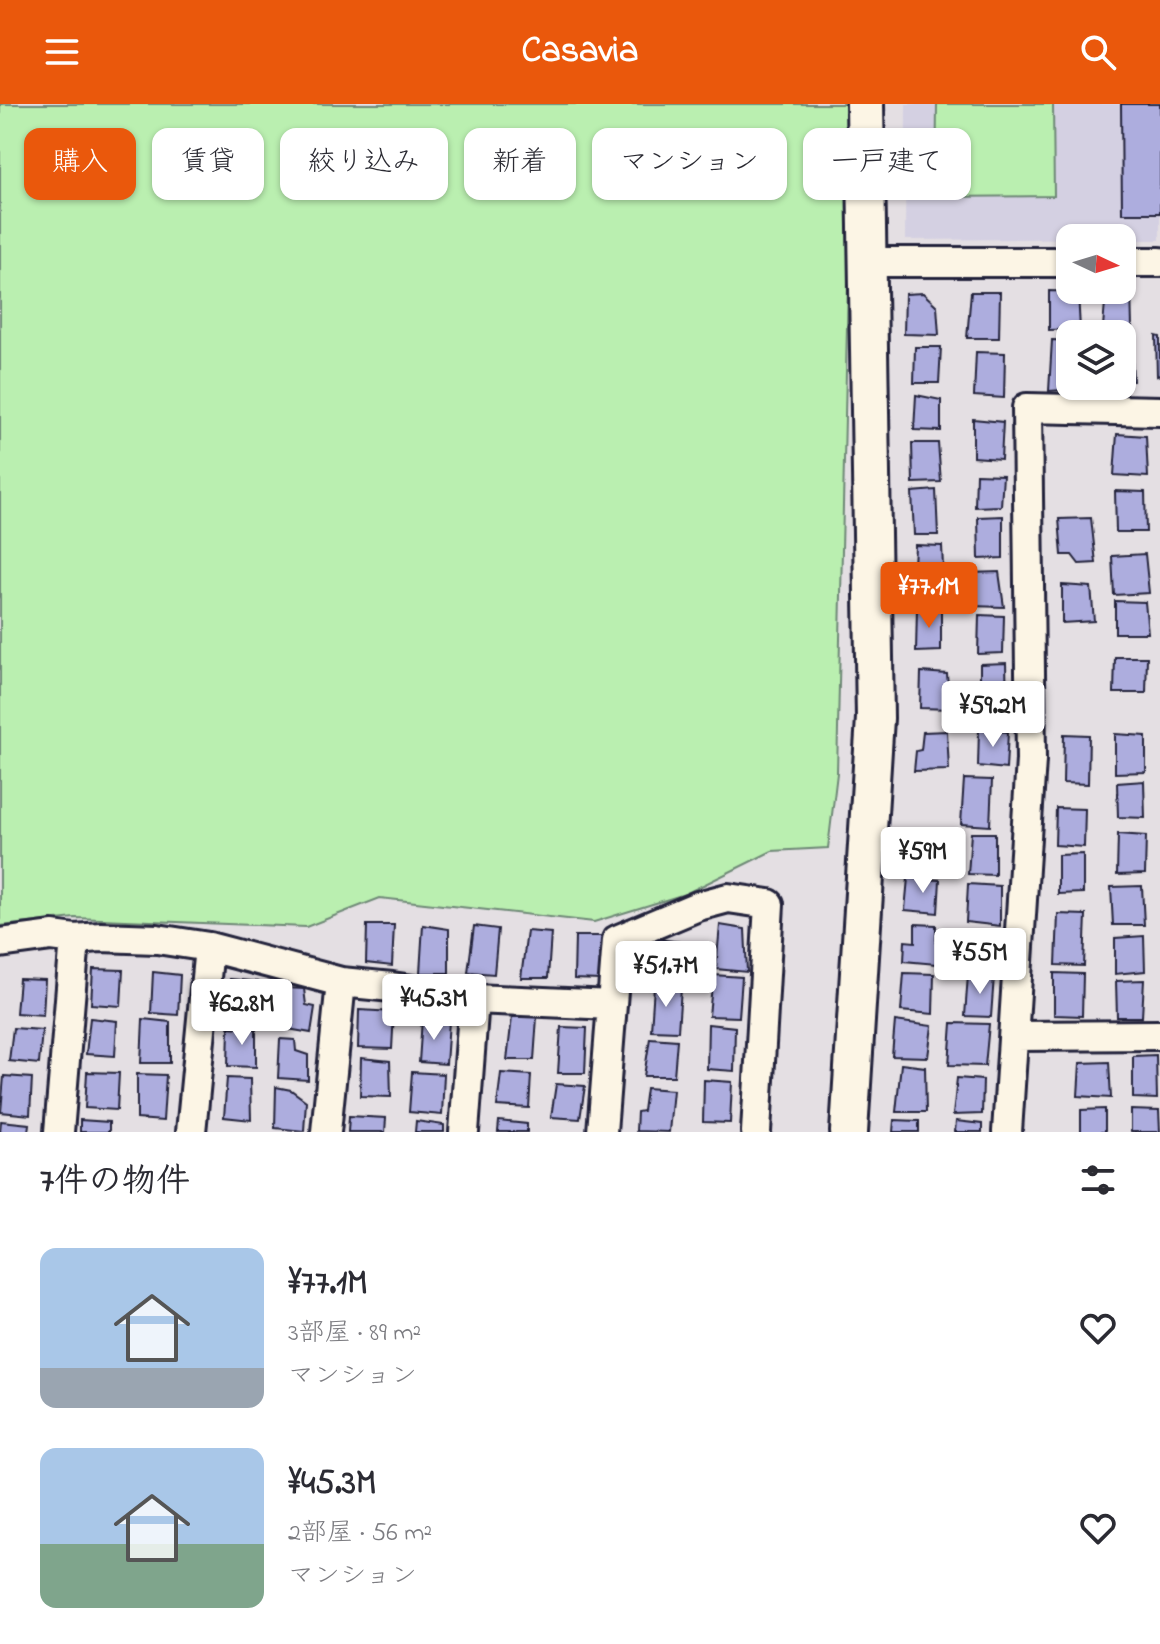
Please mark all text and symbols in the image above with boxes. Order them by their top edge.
text: Casavia [522,26,638,79]
icon: menu [40,30,84,74]
icon: search [1076,30,1120,74]
chip: 購入 [24,128,136,200]
chip: 賃貸 [152,128,264,200]
chip: 絞り込み [280,128,448,200]
chip: 新着 [464,128,576,200]
chip: マンション [592,128,787,200]
chip: 一戸建て [803,128,971,200]
north arrow [1056,224,1136,304]
map controls [1056,224,1136,400]
button: layers [1056,320,1136,400]
pin: ¥77.1M [864,562,994,630]
text: ¥77.1M [899,569,959,607]
pin: ¥59.2M [928,681,1058,749]
text: ¥59.2M [960,688,1026,726]
pin: ¥59M [876,827,970,895]
text: ¥59M [899,834,947,872]
pin: ¥55M [933,928,1027,996]
text: ¥55M [952,935,1008,973]
pin: ¥51.7M [601,941,731,1009]
text: ¥51.7M [633,948,699,986]
pin: ¥45.3M [369,974,499,1042]
pin: ¥62.8M [177,979,307,1047]
text: ¥45.3M [400,981,468,1019]
text: ¥62.8M [209,986,275,1024]
text: 7件の物件 [40,1158,190,1208]
icon: filters [1076,1158,1120,1202]
text: ¥77.1M [288,1260,368,1310]
icon: home [104,1280,200,1376]
icon: heart [1076,1306,1120,1350]
text: 3部屋 · 89 m² [288,1315,421,1353]
text: マンション [288,1358,417,1396]
text: ¥45.3M [288,1460,376,1510]
icon: home [104,1480,200,1576]
icon: heart [1076,1506,1120,1550]
text: 2部屋 · 56 m² [288,1515,432,1553]
text: マンション [288,1558,417,1596]

